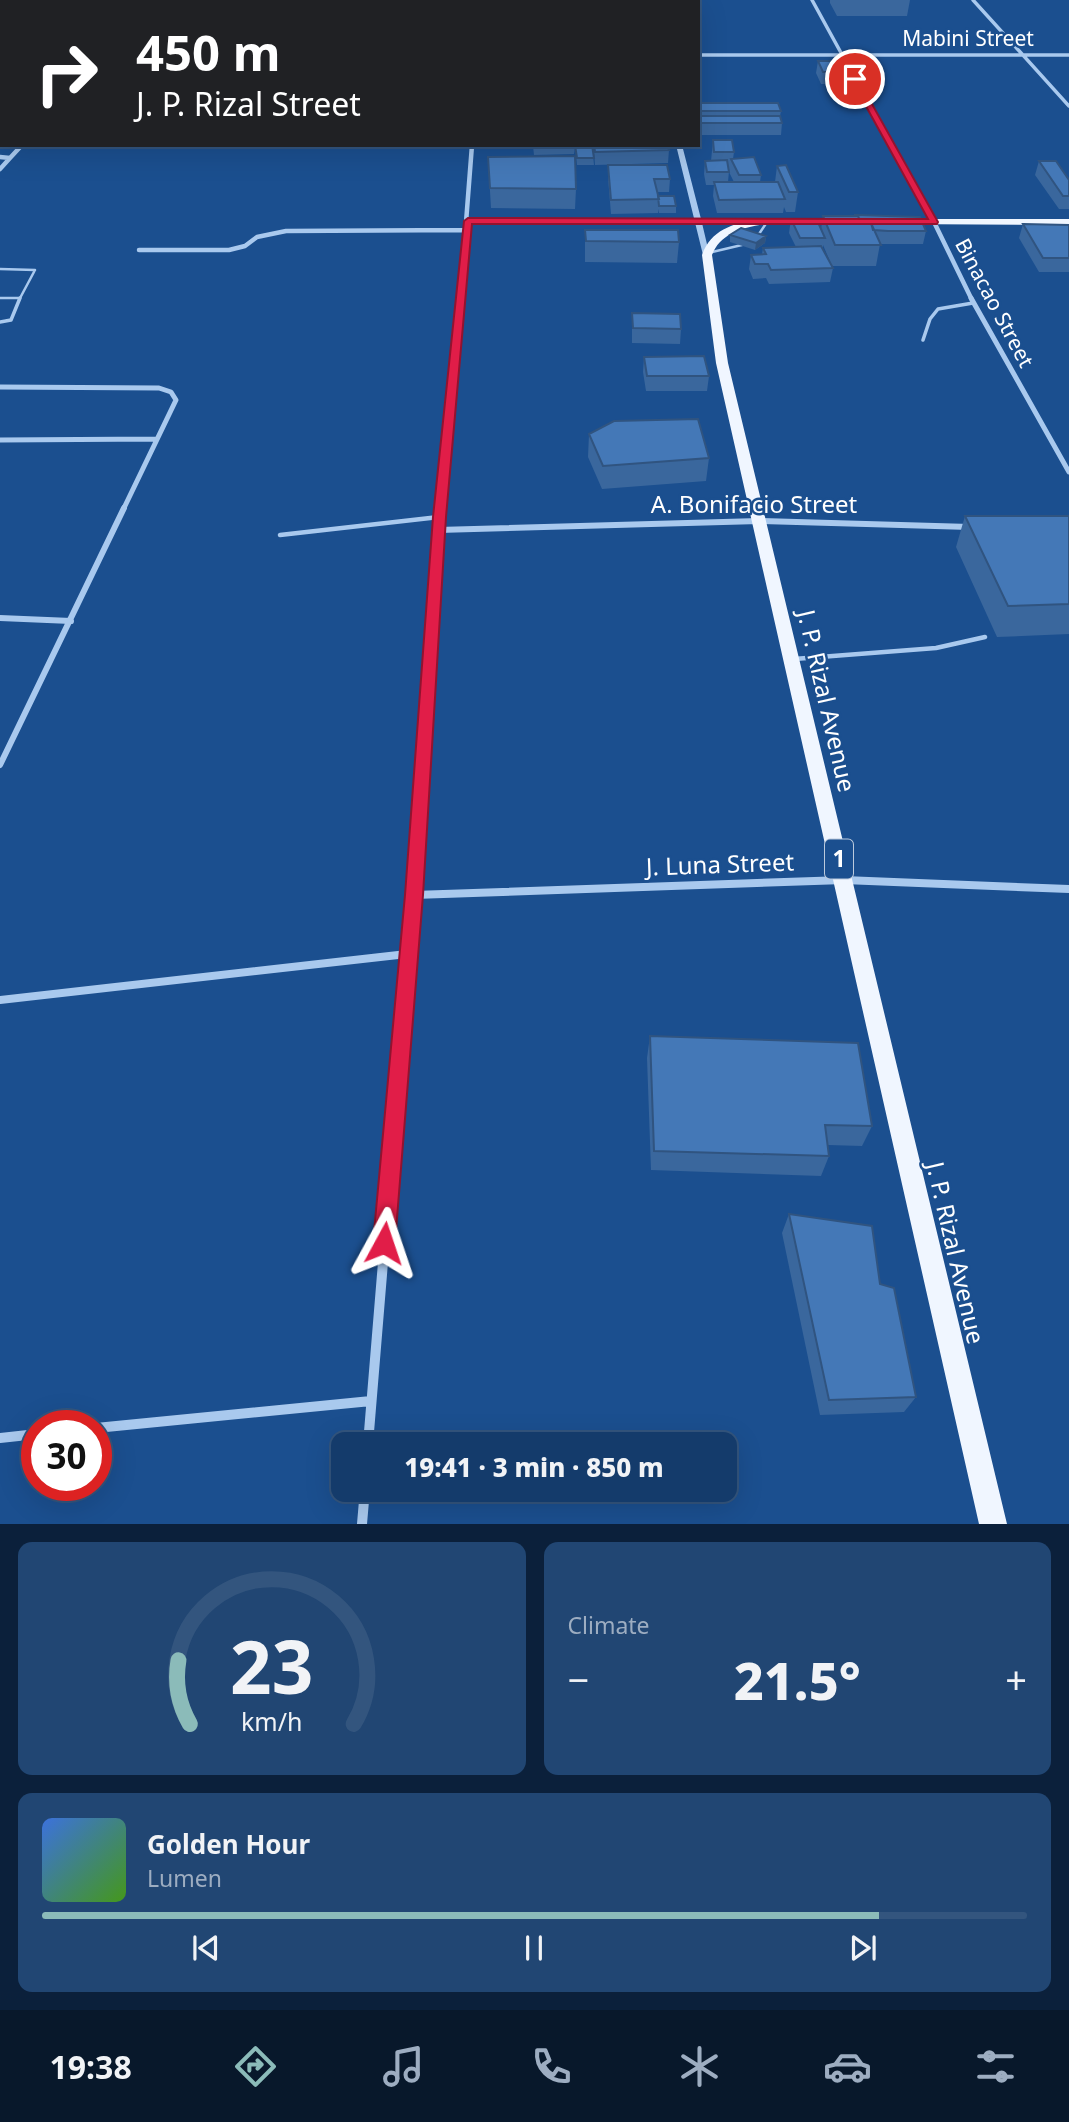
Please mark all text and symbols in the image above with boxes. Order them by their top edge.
text: 450 m [136,19,281,85]
street label: Mabini Street [902,24,1034,52]
icon: right [21,28,112,119]
pin [825,49,885,109]
icon: arrive [836,60,874,98]
text: J. P. Rizal Street [136,82,361,125]
street label: Binacao Street [949,233,1041,372]
street label: A. Bonifacio Street [651,487,858,520]
street label: J. P. Rizal Avenue [790,604,864,795]
road number: 1 [825,839,853,878]
street label: J. Luna Street [643,844,795,883]
street label: J. P. Rizal Avenue [919,1156,993,1347]
position arrow [347,1206,421,1280]
speed limit sign: 30 [21,1410,112,1501]
text: 19:41 · 3 min · 850 m [404,1449,664,1485]
text: Climate [568,1609,650,1641]
text: 23 [230,1617,313,1716]
text: 21.5° [734,1644,861,1715]
text: − [568,1653,589,1705]
text: + [1005,1653,1027,1705]
text: km/h [241,1704,303,1738]
text: Golden Hour [147,1826,310,1862]
text: Lumen [147,1862,222,1894]
icon: previous [187,1929,225,1967]
icon: pause [515,1929,553,1967]
icon: next [844,1929,882,1967]
icon: directions [231,2042,280,2091]
icon: music [379,2042,428,2091]
icon: phone [527,2042,576,2091]
icon: climate [675,2042,724,2091]
icon: car [823,2042,872,2091]
icon: filters [971,2042,1020,2091]
text: 19:38 [49,2045,132,2088]

